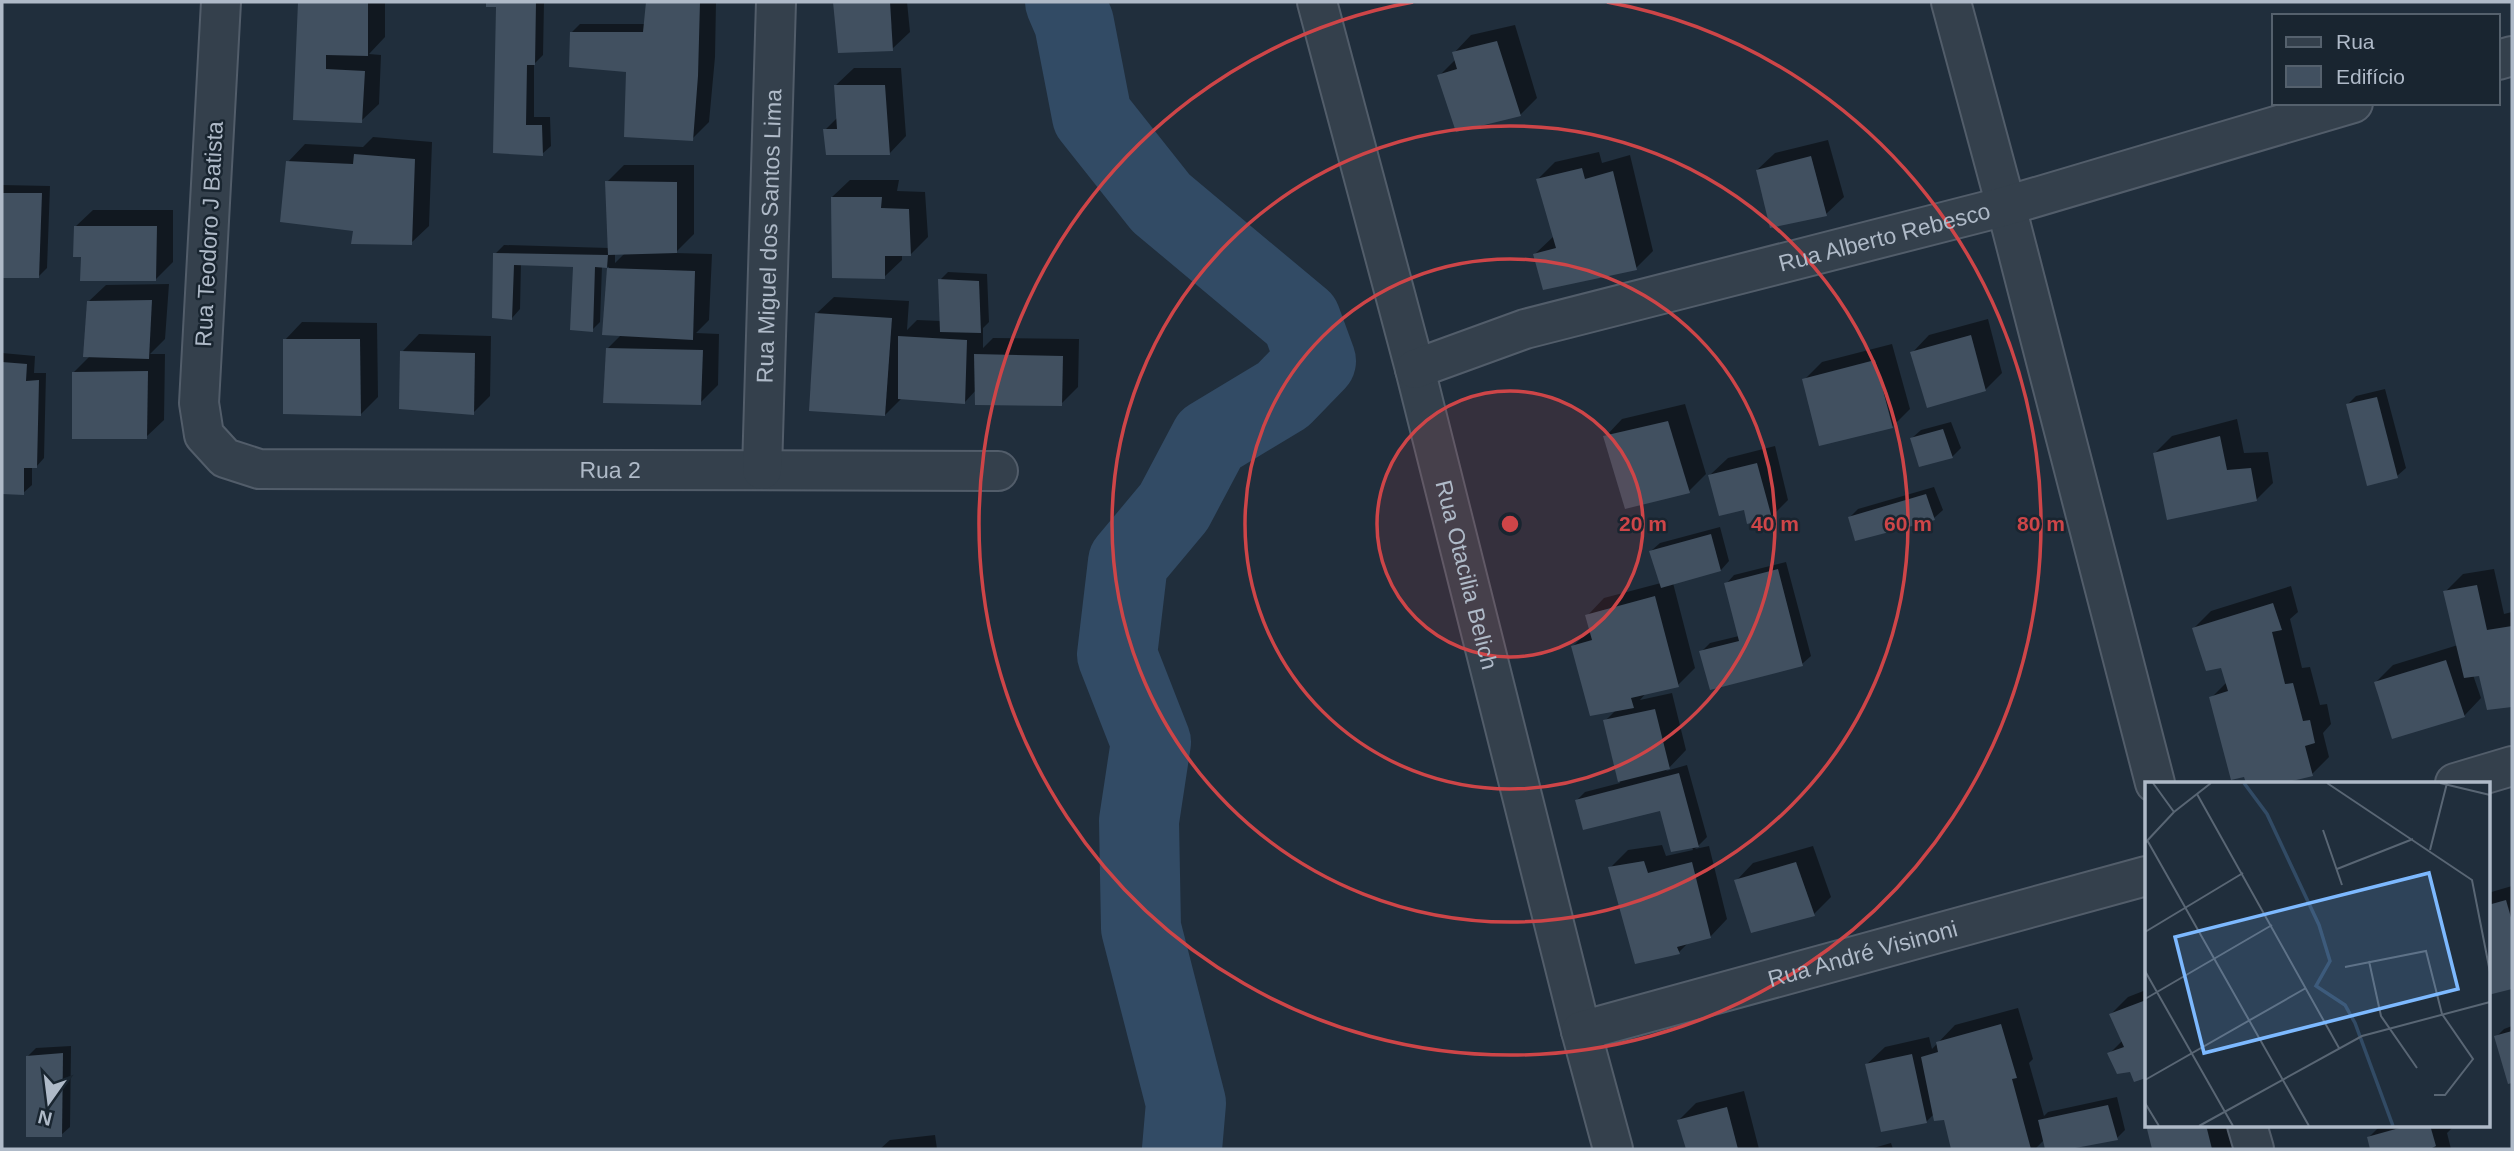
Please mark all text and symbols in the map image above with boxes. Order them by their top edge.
legend [2272,14,2500,105]
text: Rua [2336,30,2375,53]
text: Edifício [2336,65,2405,88]
street label: Rua Miguel dos Santos Lima [752,88,786,384]
street label: Rua Teodoro J Batista [190,120,228,347]
street label: Rua Alberto Rebesco [1776,198,1993,277]
street label: Rua 2 [579,457,641,483]
street label: Rua Otacilia Belich [1430,477,1503,672]
centre of rings [1498,512,1522,536]
text: 20 m [1619,512,1667,535]
text: 40 m [1751,512,1799,535]
text: 60 m [1884,512,1932,535]
text: 80 m [2017,512,2065,535]
inset map [2145,782,2490,1126]
street label: Rua André Visinoni [1765,915,1960,992]
north arrow [14,1067,84,1137]
text: N [36,1106,54,1130]

